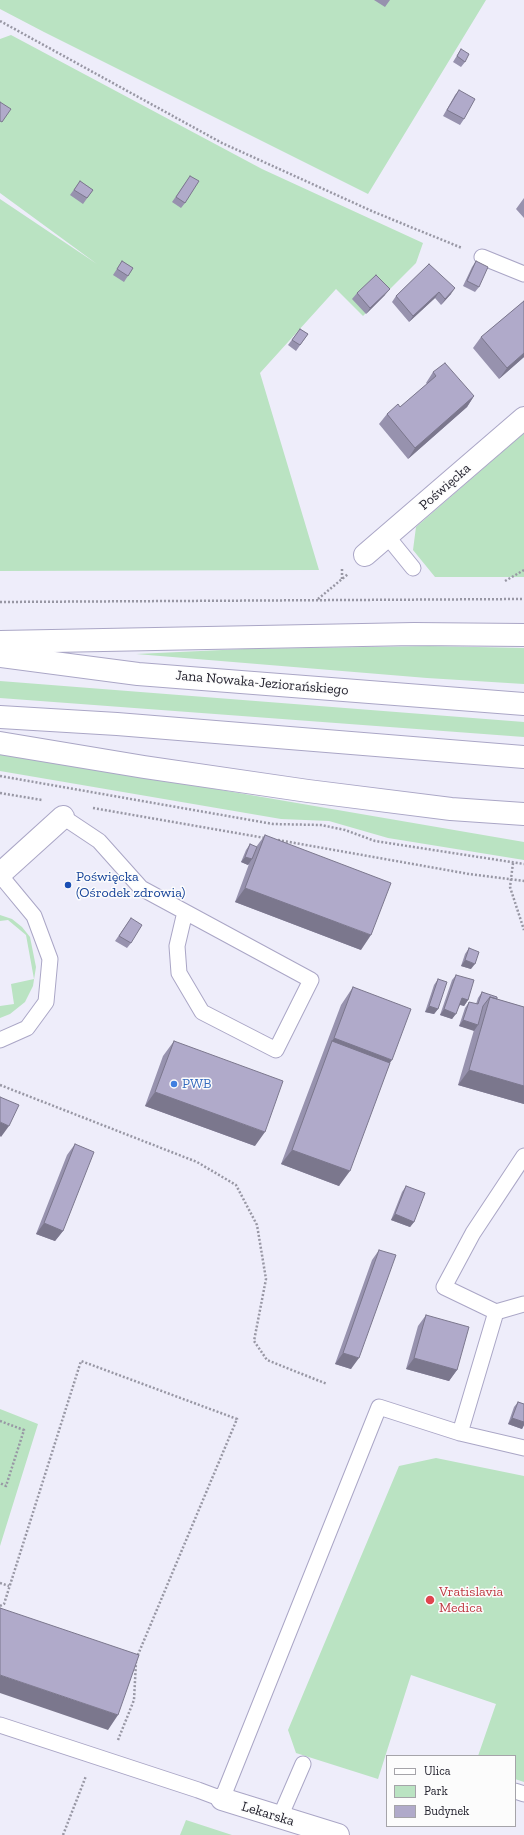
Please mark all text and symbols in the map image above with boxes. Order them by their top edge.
street label: Poświęcka [416,460,474,514]
street label: Jana Nowaka-Jeziorańskiego [175,667,349,699]
place label: Poświęcka (Ośrodek zdrowia) [76,869,185,902]
marker: Poświęcka (Ośrodek zdrowia) [63,880,73,890]
place label: PWB [182,1076,212,1092]
marker: PWB [169,1079,179,1089]
place label: Vratislavia Medica [439,1584,503,1616]
marker: Vratislavia Medica [424,1594,436,1606]
legend [386,1755,516,1827]
text: Ulica [424,1764,451,1778]
text: Park [424,1784,448,1798]
street label: Lekarska [240,1798,296,1830]
text: Budynek [424,1804,469,1818]

